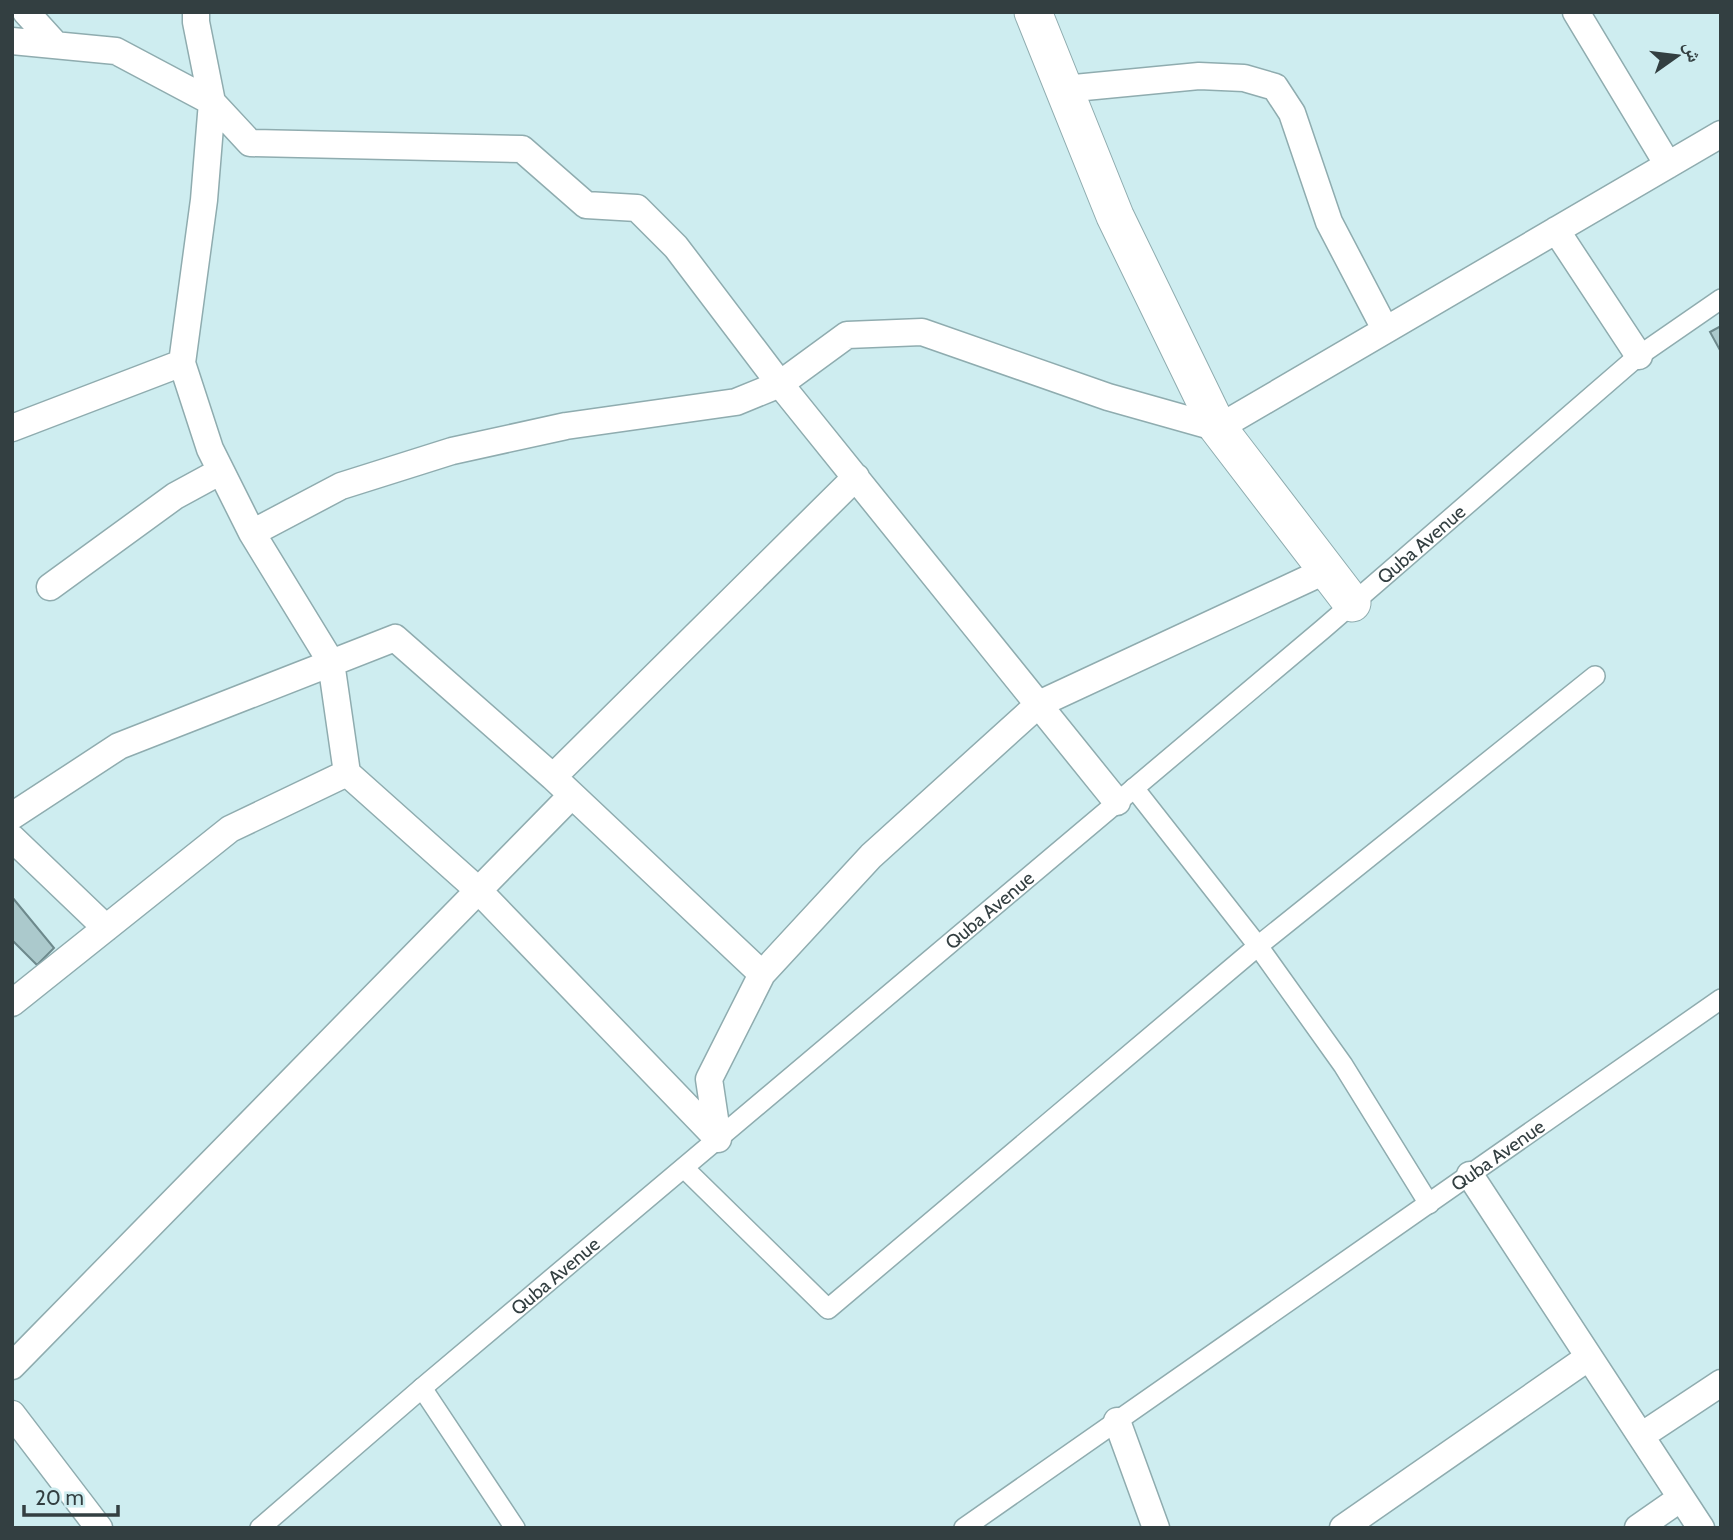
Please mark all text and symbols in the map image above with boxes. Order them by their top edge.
north arrow [1642,21,1712,91]
text: ش [1679,39,1707,65]
street label: Quba Avenue [1373,500,1470,589]
street label: Quba Avenue [941,866,1039,954]
street label: Quba Avenue [1447,1115,1549,1196]
street label: Quba Avenue [506,1232,605,1320]
scale bar [24,1474,119,1518]
text: 20 m [35,1485,84,1510]

